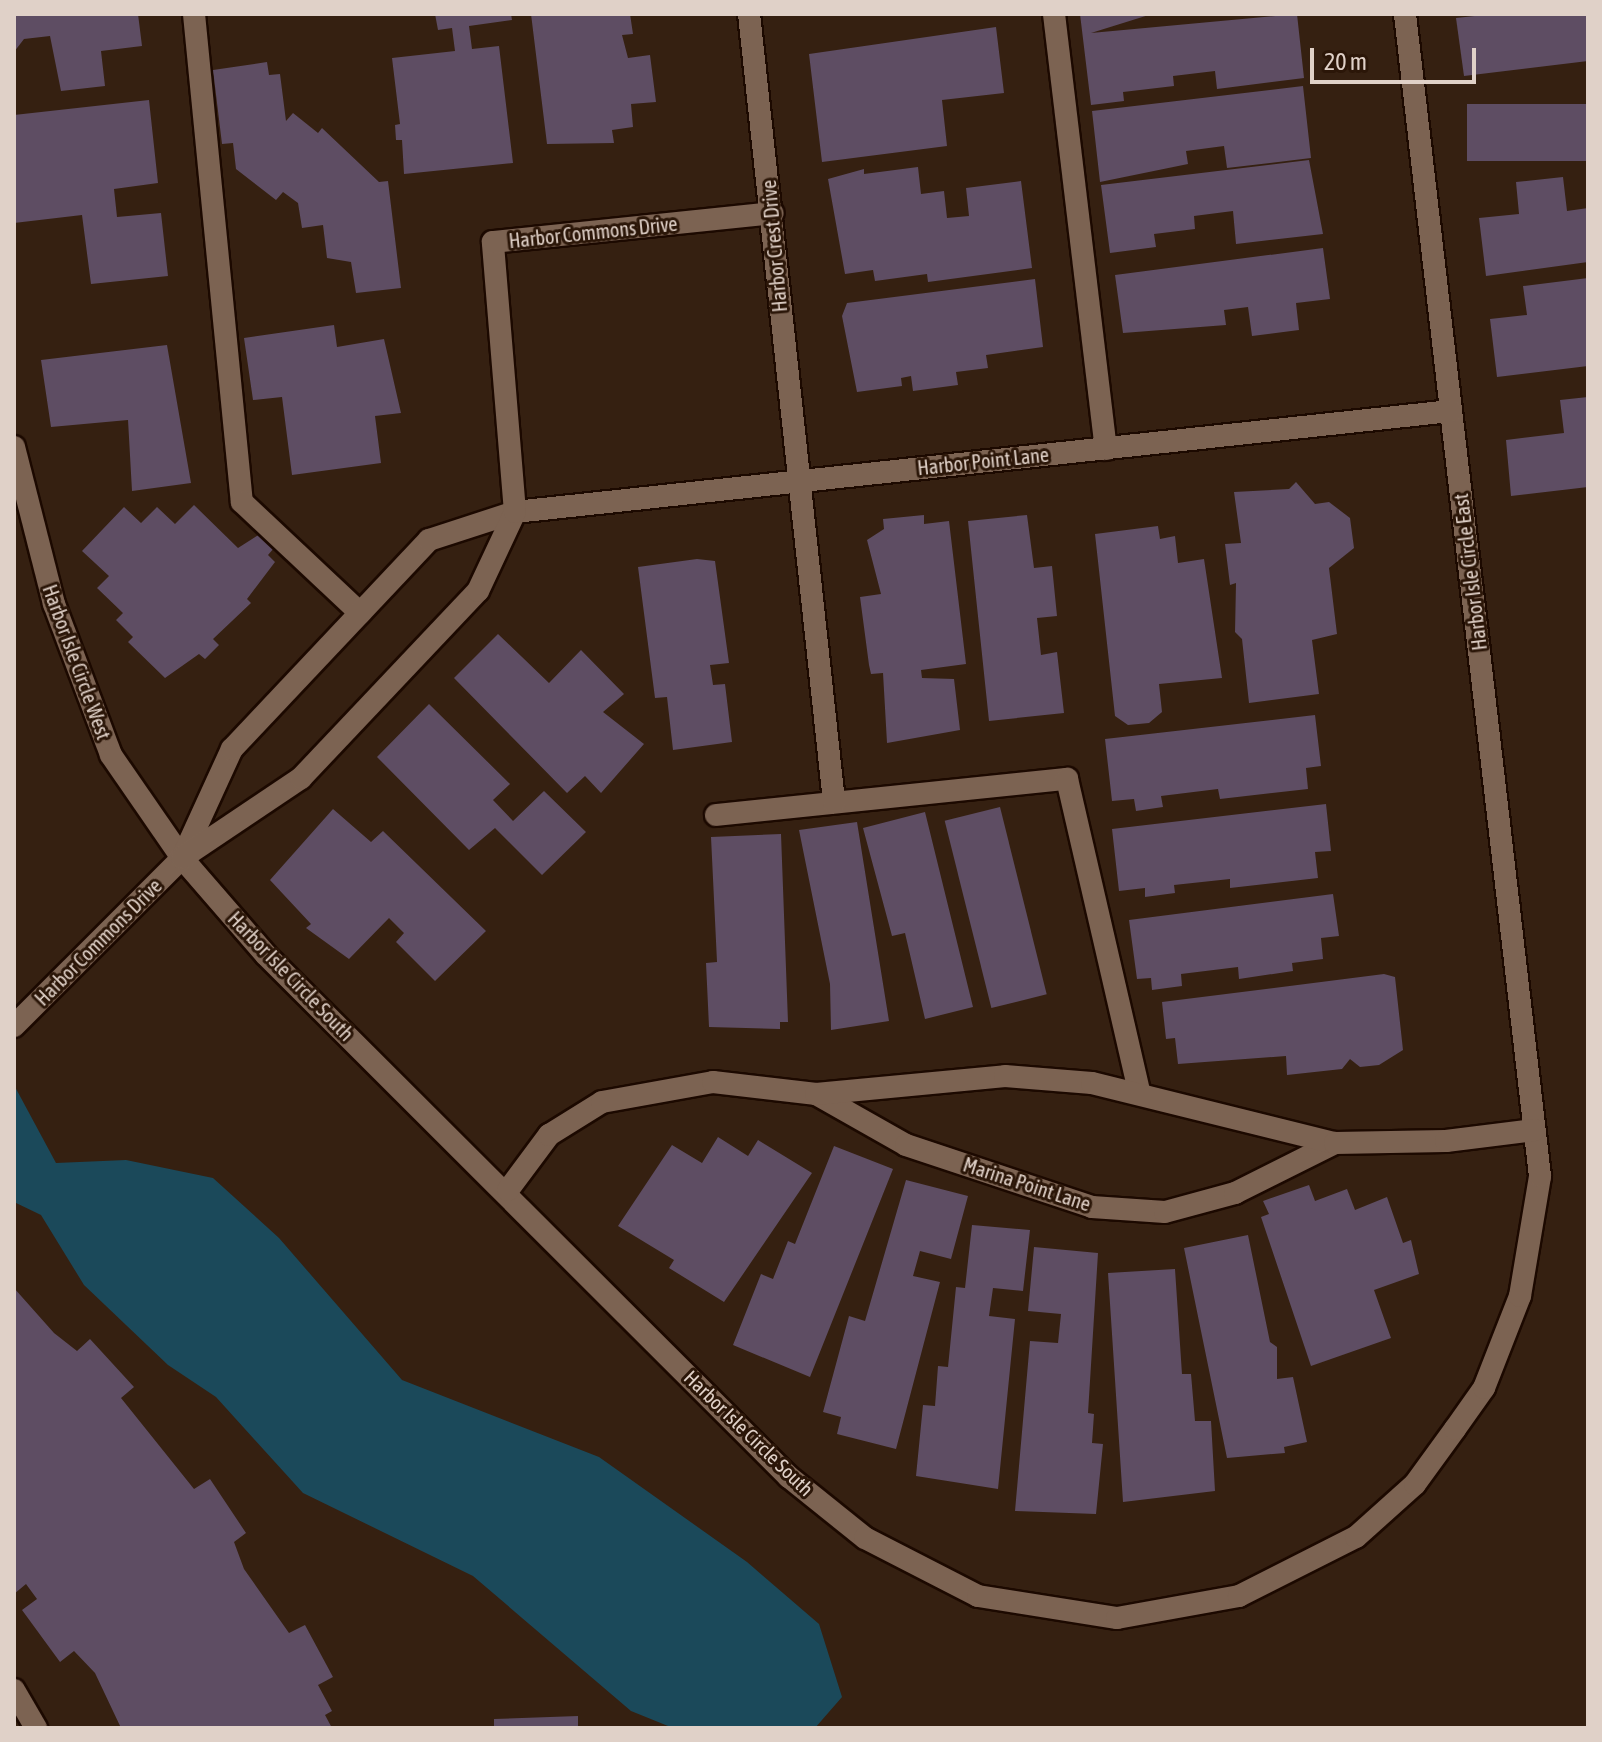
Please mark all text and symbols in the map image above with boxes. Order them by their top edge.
scale bar [1314,32,1480,82]
text: 20 m [1324,48,1367,75]
street label: Harbor Crest Drive [756,179,792,313]
street label: Harbor Commons Drive [508,211,678,253]
street label: Harbor Point Lane [916,442,1050,480]
street label: Harbor Isle Circle East [1448,492,1492,652]
street label: Harbor Isle Circle West [38,581,116,743]
street label: Harbor Commons Drive [30,874,166,1010]
street label: Harbor Isle Circle South [223,906,359,1046]
street label: Marina Point Lane [960,1152,1094,1216]
street label: Harbor Isle Circle South [679,1365,819,1501]

